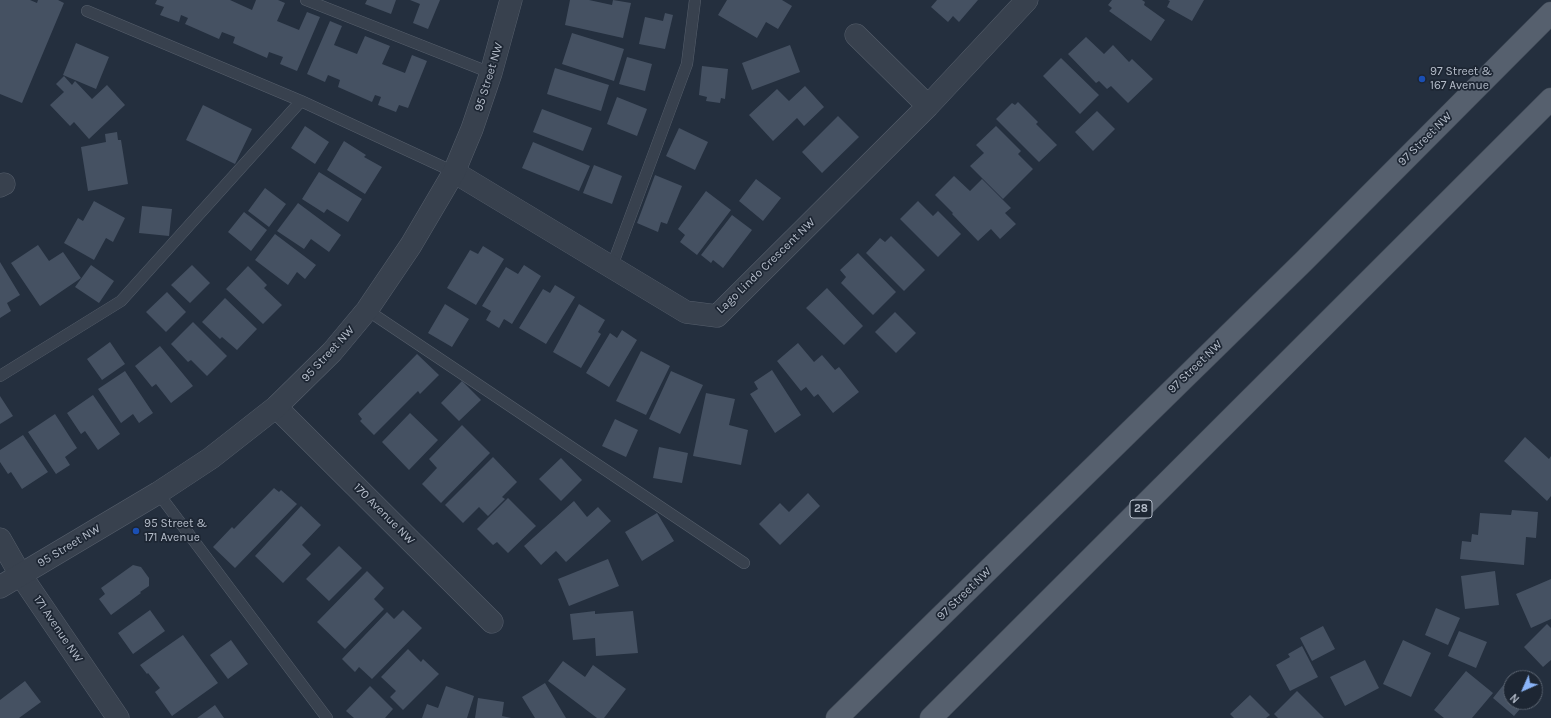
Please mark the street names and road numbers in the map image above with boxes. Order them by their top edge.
street label: 95 Street NW [472,41,506,113]
street label: 97 Street NW [1395,109,1455,169]
street label: Lago Lindo Crescent NW [714,215,818,317]
street label: 95 Street NW [298,323,358,385]
street label: 97 Street NW [1165,337,1225,397]
street label: 170 Avenue NW [350,480,418,548]
road number: 28 [1130,500,1152,518]
street label: 95 Street NW [35,521,103,571]
street label: 97 Street NW [934,564,994,624]
street label: 171 Avenue NW [30,593,86,665]

